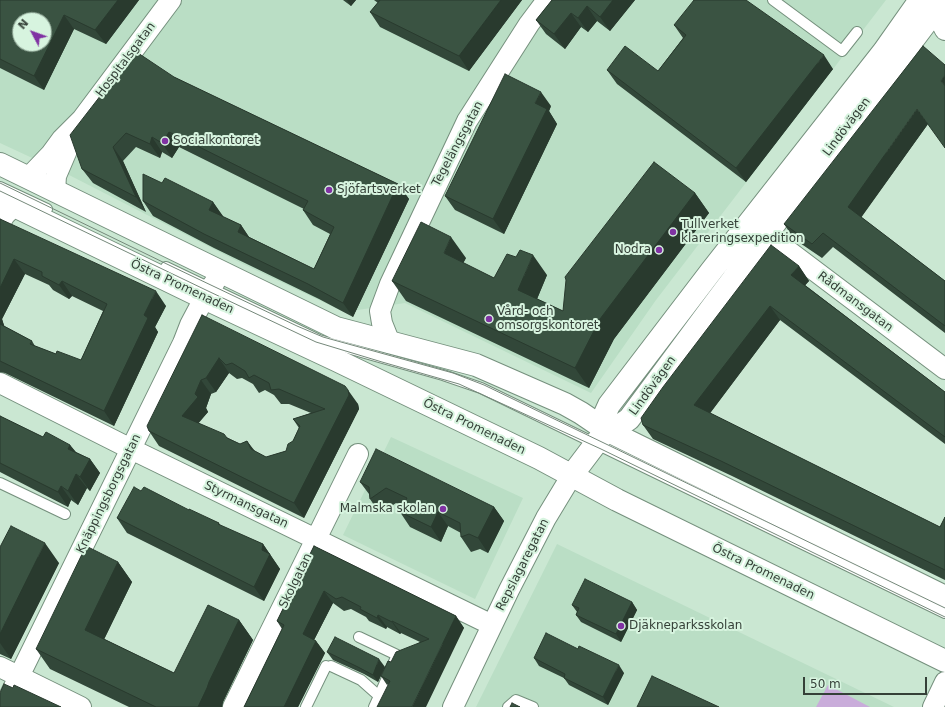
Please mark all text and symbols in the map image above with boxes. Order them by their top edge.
north arrow [12,12,52,52]
text: N [15,17,31,32]
street label: Hospitalsgatan [93,20,159,100]
street label: Lindövägen [820,95,874,159]
street label: Tegelängsgatan [429,99,487,189]
place label: Socialkontoret [173,134,259,148]
marker: Socialkontoret [160,136,170,146]
place label: Sjöfartsverket [337,183,421,197]
marker: Sjöfartsverket [324,185,334,195]
place label: Tullverket klareringsexpedition [681,218,804,246]
marker: Tullverket klareringsexpedition [668,227,678,237]
place label: Nodra [615,243,651,257]
marker: Nodra [654,245,664,255]
street label: Östra Promenaden [128,257,236,317]
street label: Rådmansgatan [814,269,896,335]
place label: Vård- och omsorgskontoret [497,305,598,333]
marker: Vård- och omsorgskontoret [484,314,494,324]
street label: Lindövägen [627,354,679,418]
street label: Östra Promenaden [420,396,528,458]
street label: Knäppingsborgsgatan [74,432,144,556]
street label: Styrmansgatan [202,478,290,532]
place label: Malmska skolan [340,502,435,516]
marker: Malmska skolan [438,504,448,514]
street label: Repslagaregatan [494,517,552,613]
street label: Östra Promenaden [709,541,817,603]
street label: Skolgatan [276,551,316,611]
place label: Djäkneparksskolan [629,619,742,633]
marker: Djäkneparksskolan [616,621,626,631]
scale bar [805,669,929,695]
text: 50 m [810,677,841,691]

